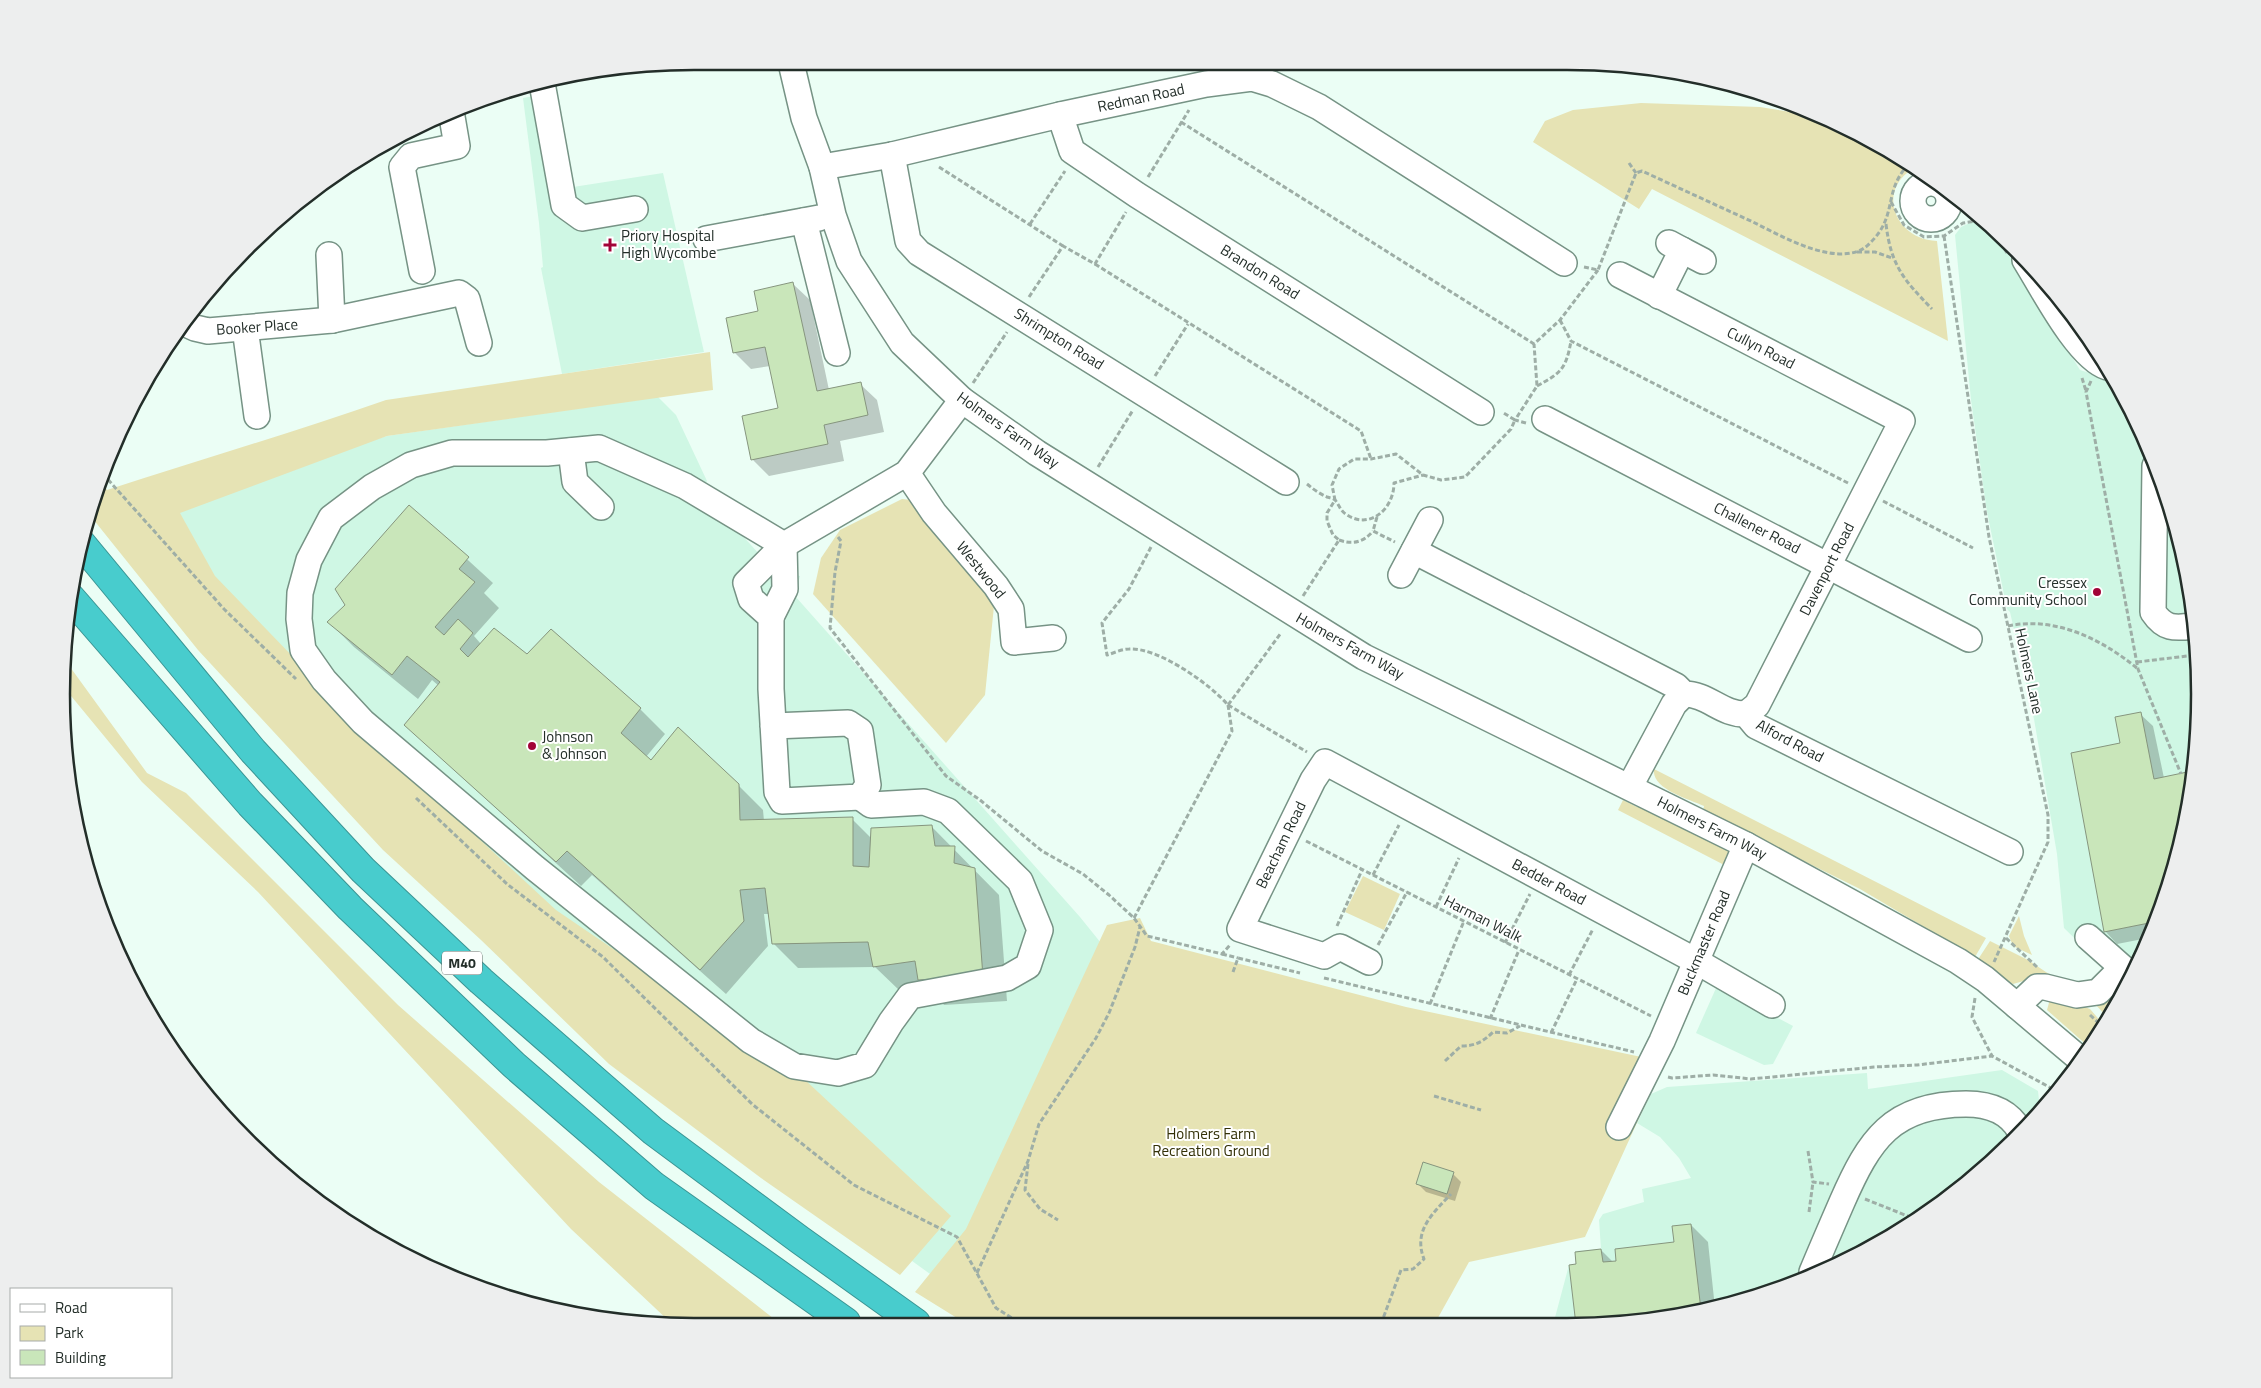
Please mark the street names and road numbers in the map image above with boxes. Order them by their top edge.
street label: Redman Road [1095,77,1187,118]
street label: Brandon Road [1216,238,1304,305]
street label: Shrimpton Road [1010,302,1109,375]
street label: Booker Place [215,312,299,341]
street label: Cullyn Road [1723,321,1799,375]
street label: Holmers Farm Way [952,386,1064,474]
street label: Challener Road [1710,496,1805,559]
street label: Davenport Road [1793,518,1860,619]
street label: Westwood [951,536,1012,603]
street label: Holmers Farm Way [1292,606,1409,685]
street label: Holmers Lane [2009,626,2050,716]
street label: Alford Road [1752,713,1828,768]
street label: Holmers Farm Way [1653,790,1771,865]
street label: Beacham Road [1249,797,1312,892]
street label: Bedder Road [1508,852,1590,911]
street label: Buckmaster Road [1671,887,1736,999]
street label: Harman Walk [1440,889,1527,948]
road number: M40 [442,951,482,974]

